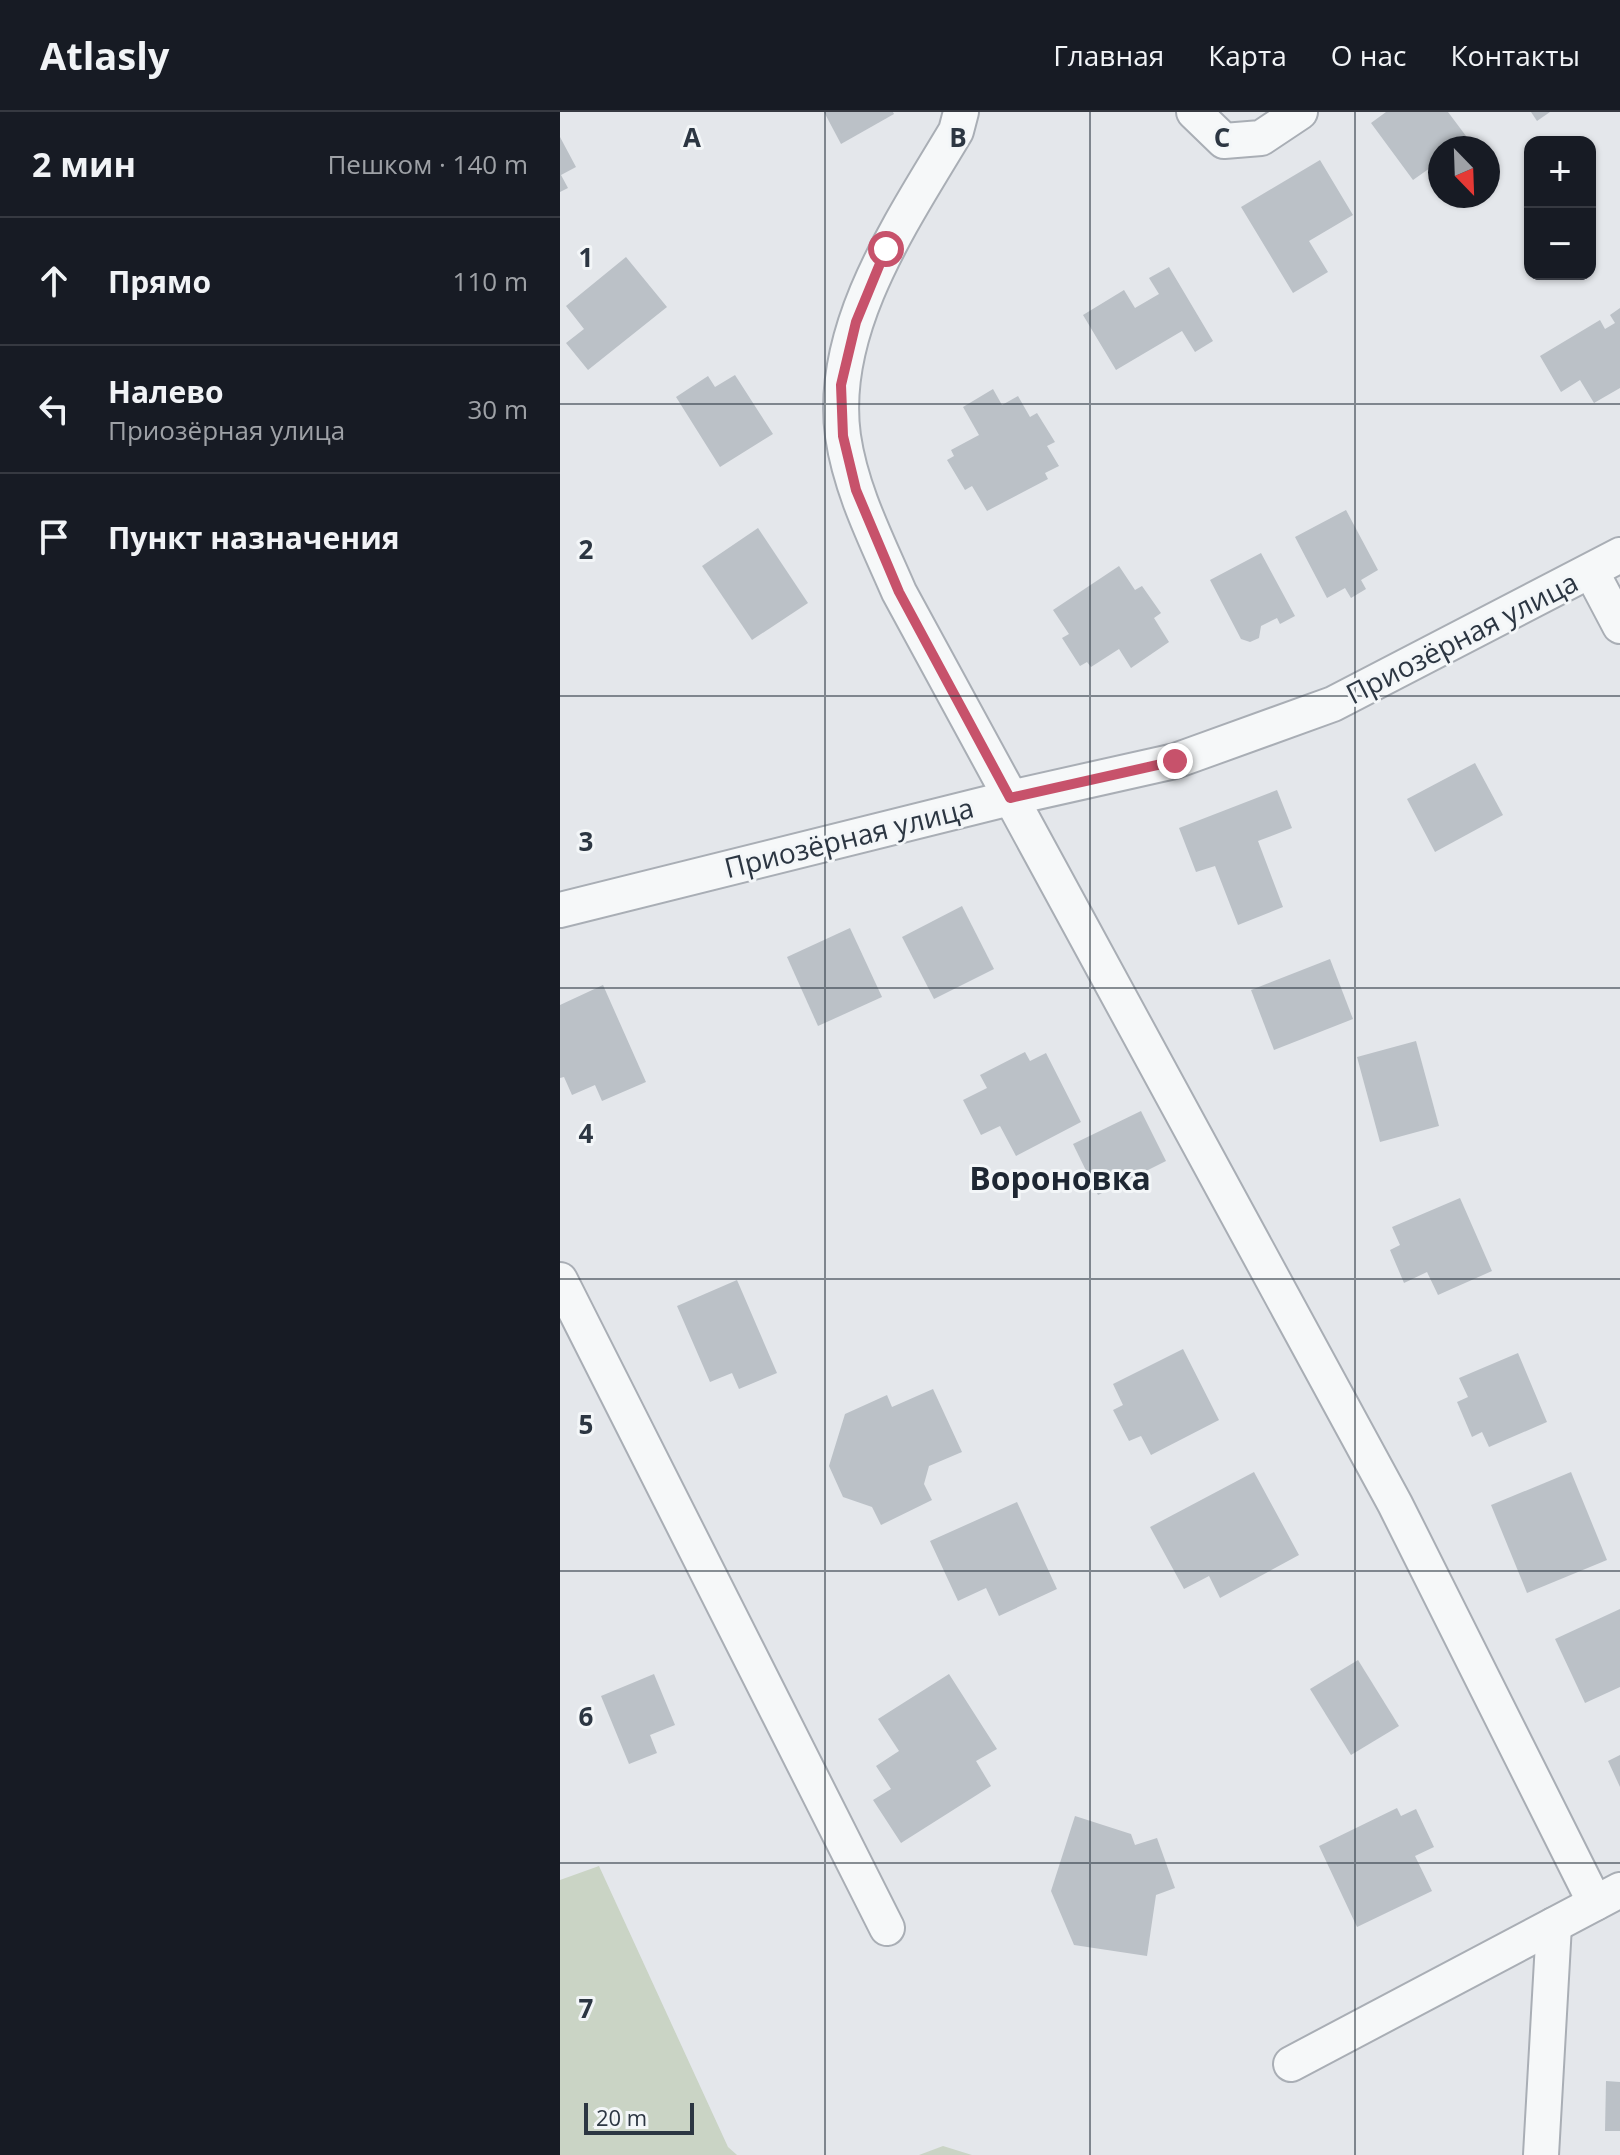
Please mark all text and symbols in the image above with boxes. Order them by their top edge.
text: Atlasly [40,29,169,81]
text: Главная [1053,36,1164,74]
text: Карта [1208,36,1287,74]
text: О нас [1331,36,1406,74]
text: Контакты [1450,36,1580,74]
text: A [683,119,701,155]
text: B [949,119,967,155]
text: C [1214,119,1230,155]
north arrow [1428,136,1500,208]
map controls [1524,136,1596,280]
button: + [1524,136,1596,208]
text: 2 мин [32,141,136,187]
text: Пешком · 140 m [327,146,528,182]
button: − [1524,208,1596,280]
route start [868,231,904,267]
text: 1 [579,239,593,275]
icon: ahead [32,259,76,303]
text: Прямо [108,261,211,302]
text: 110 m [453,263,528,299]
text: Налево [108,371,224,412]
icon: left [32,387,76,431]
text: 30 m [467,391,528,427]
text: Приозёрная улица [108,412,345,448]
icon: arrive [32,515,76,559]
text: Пункт назначения [108,517,400,558]
text: 2 [579,531,594,567]
street label: Приозёрная улица [1339,562,1584,712]
route end [1157,743,1193,779]
street label: Приозёрная улица [720,788,977,886]
text: 3 [579,823,593,859]
text: 4 [579,1115,594,1151]
district label: Вороновка [969,1156,1151,1199]
text: 5 [579,1406,593,1442]
text: 6 [579,1698,594,1734]
text: 7 [579,1990,594,2026]
scale bar [584,2099,694,2135]
text: 20 m [596,2102,647,2132]

